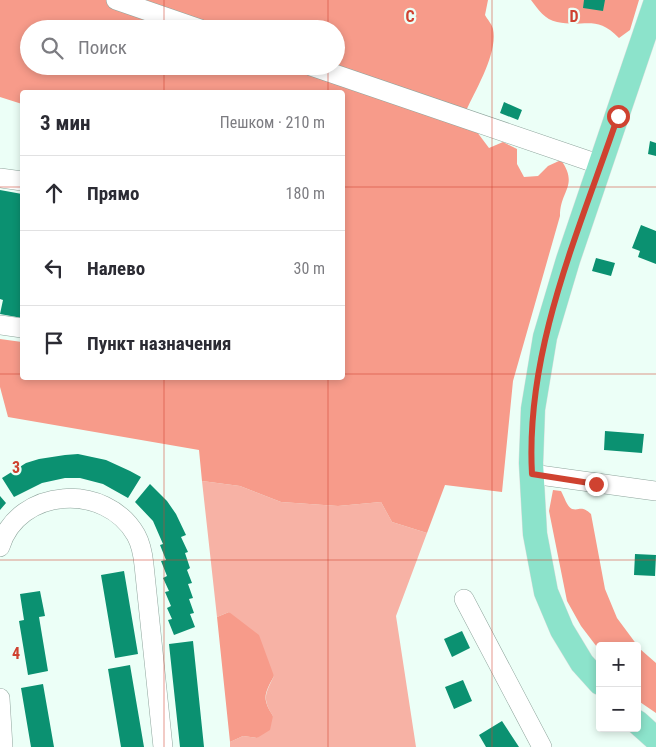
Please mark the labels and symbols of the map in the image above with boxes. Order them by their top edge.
text: C [405,7,415,26]
text: D [569,7,579,26]
route start [607,105,630,128]
text: 3 [12,458,20,477]
route end [585,473,608,496]
text: 4 [12,644,20,663]

